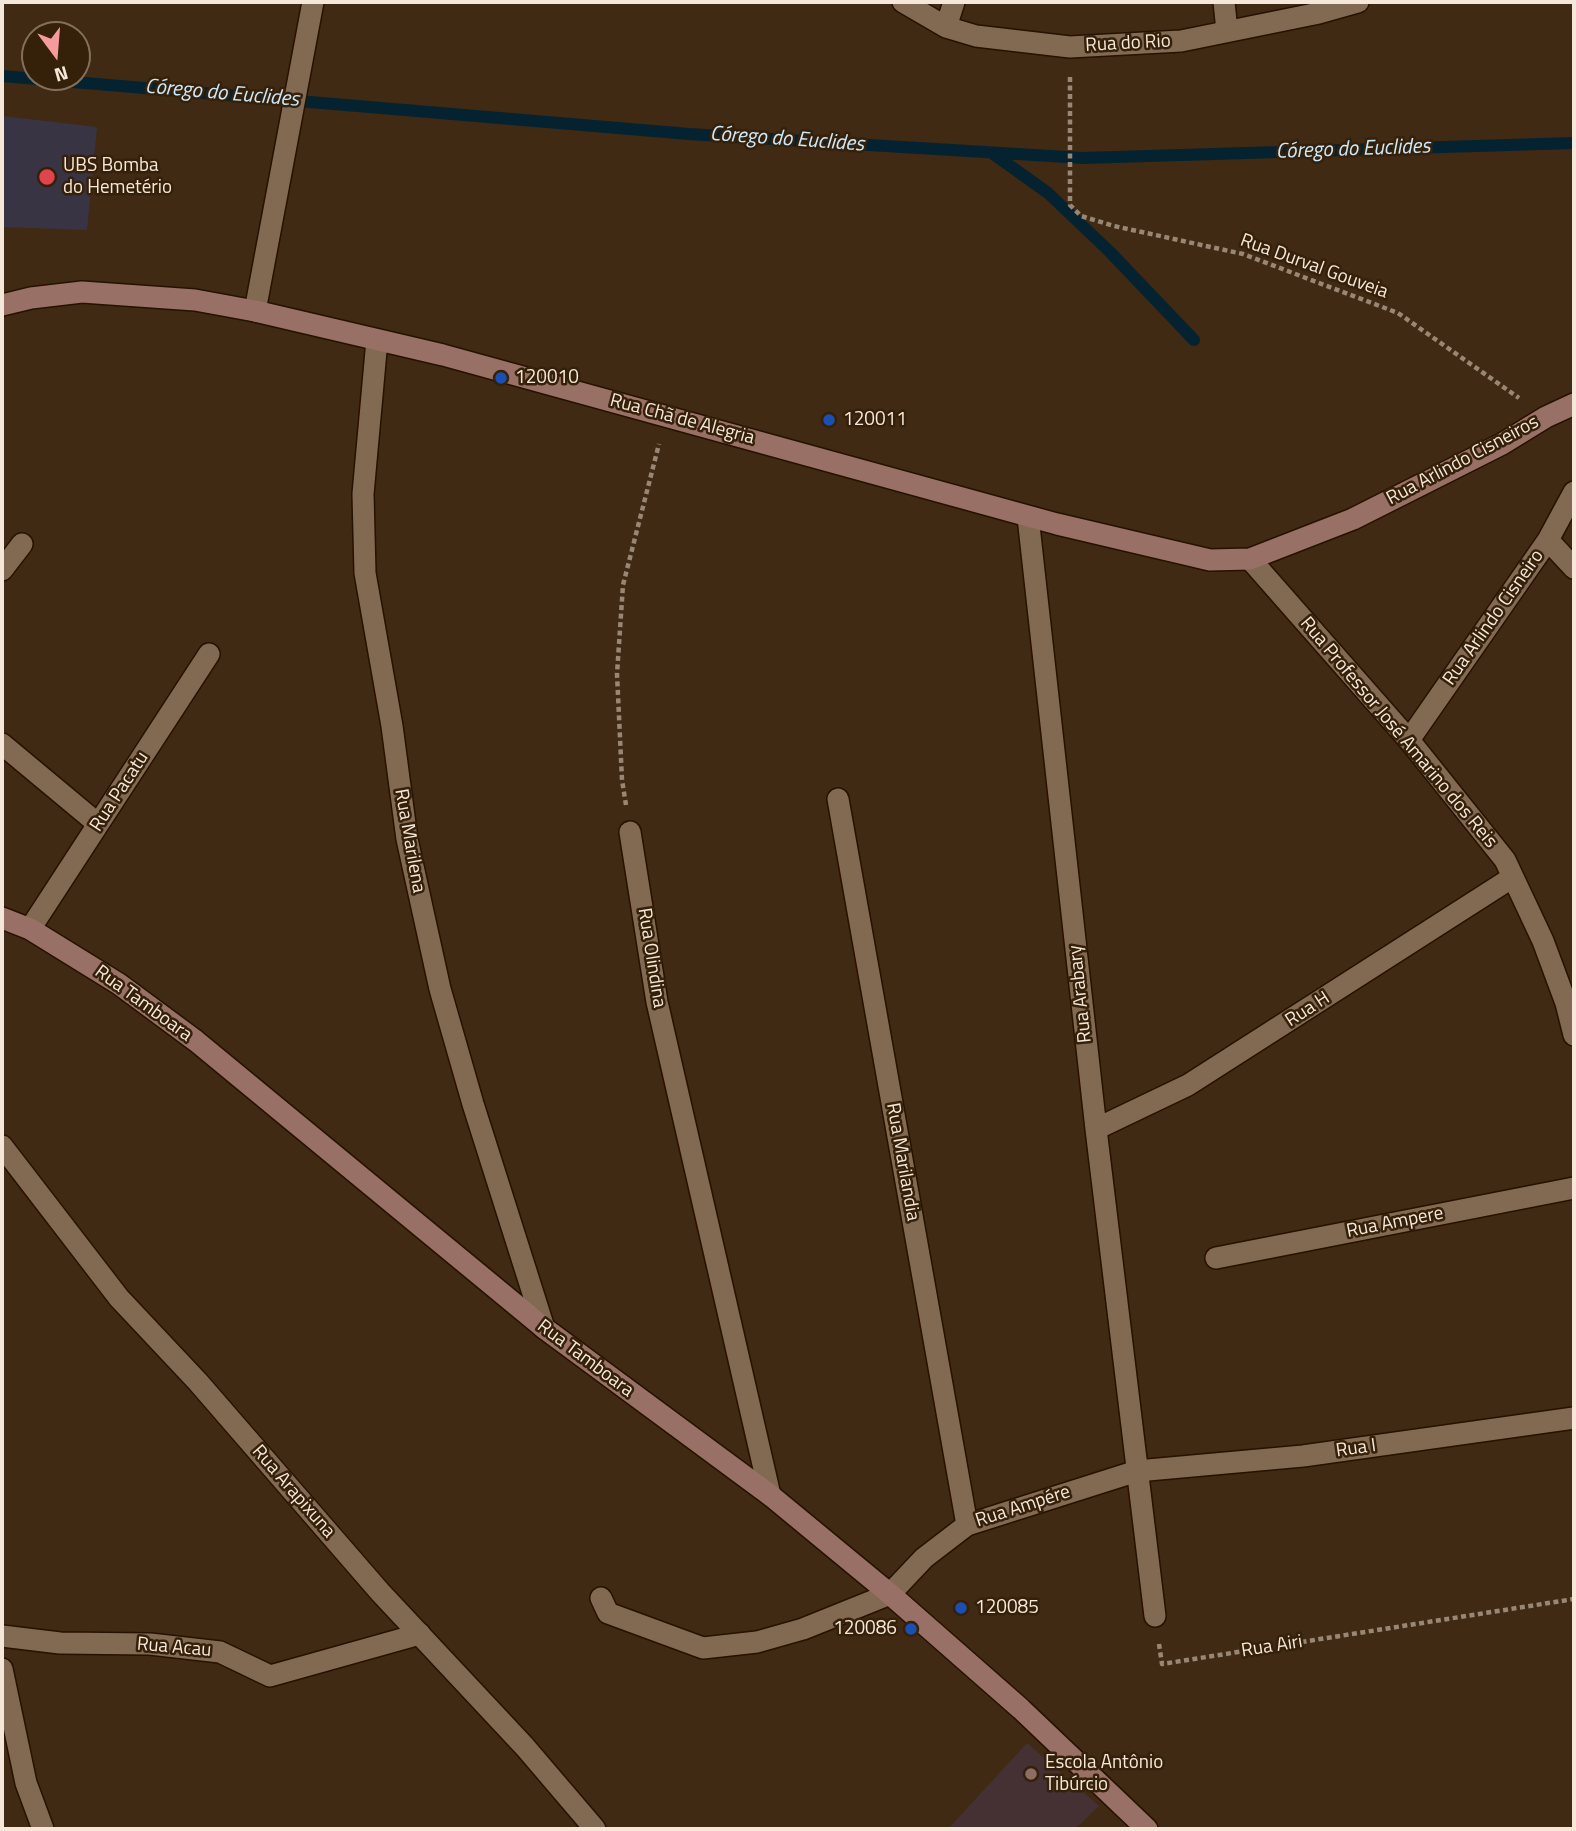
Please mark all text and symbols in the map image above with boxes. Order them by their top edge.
north arrow [21,21,91,91]
street label: Rua do Rio [1085,30,1171,58]
text: N [51,59,72,90]
water label: Córego do Euclides [144,75,300,113]
water label: Córego do Euclides [709,122,865,158]
water label: Córego do Euclides [1275,135,1431,165]
place label: UBS Bomba do Hemetério [63,155,172,199]
marker: UBS Bomba do Hemetério [37,167,57,187]
street label: Rua Durval Gouveia [1237,230,1391,304]
place label: 120010 [515,367,579,389]
marker: 120010 [493,370,509,386]
street label: Rua Chã de Alegria [607,390,757,450]
place label: 120011 [843,409,907,431]
street label: Rua Arlindo Cisneiros [1383,411,1543,511]
marker: 120011 [821,412,837,428]
street label: Rua Arlindo Cisneiro [1439,546,1549,690]
street label: Rua Professor José Amarino dos Reis [1295,613,1501,853]
street label: Rua Pacatu [86,748,154,836]
street label: Rua Marilena [389,787,429,895]
street label: Rua Olindina [632,907,670,1009]
street label: Rua Arabary [1065,944,1097,1044]
street label: Rua Tamboara [90,961,196,1047]
street label: Rua H [1282,987,1334,1033]
street label: Rua Marilandia [880,1101,924,1223]
street label: Rua Ampere [1345,1202,1445,1244]
street label: Rua Tamboara [532,1315,638,1403]
street label: Rua I [1335,1435,1377,1463]
street label: Rua Arapixuna [247,1441,339,1543]
street label: Rua Ampére [973,1481,1073,1533]
place label: 120085 [975,1597,1039,1619]
marker: 120085 [953,1600,969,1616]
place label: 120086 [833,1618,897,1640]
marker: 120086 [903,1621,919,1637]
street label: Rua Airi [1240,1631,1304,1663]
street label: Rua Acau [136,1633,212,1663]
place label: Escola Antônio Tibúrcio [1045,1752,1163,1796]
marker: Escola Antônio Tibúrcio [1023,1766,1039,1782]

